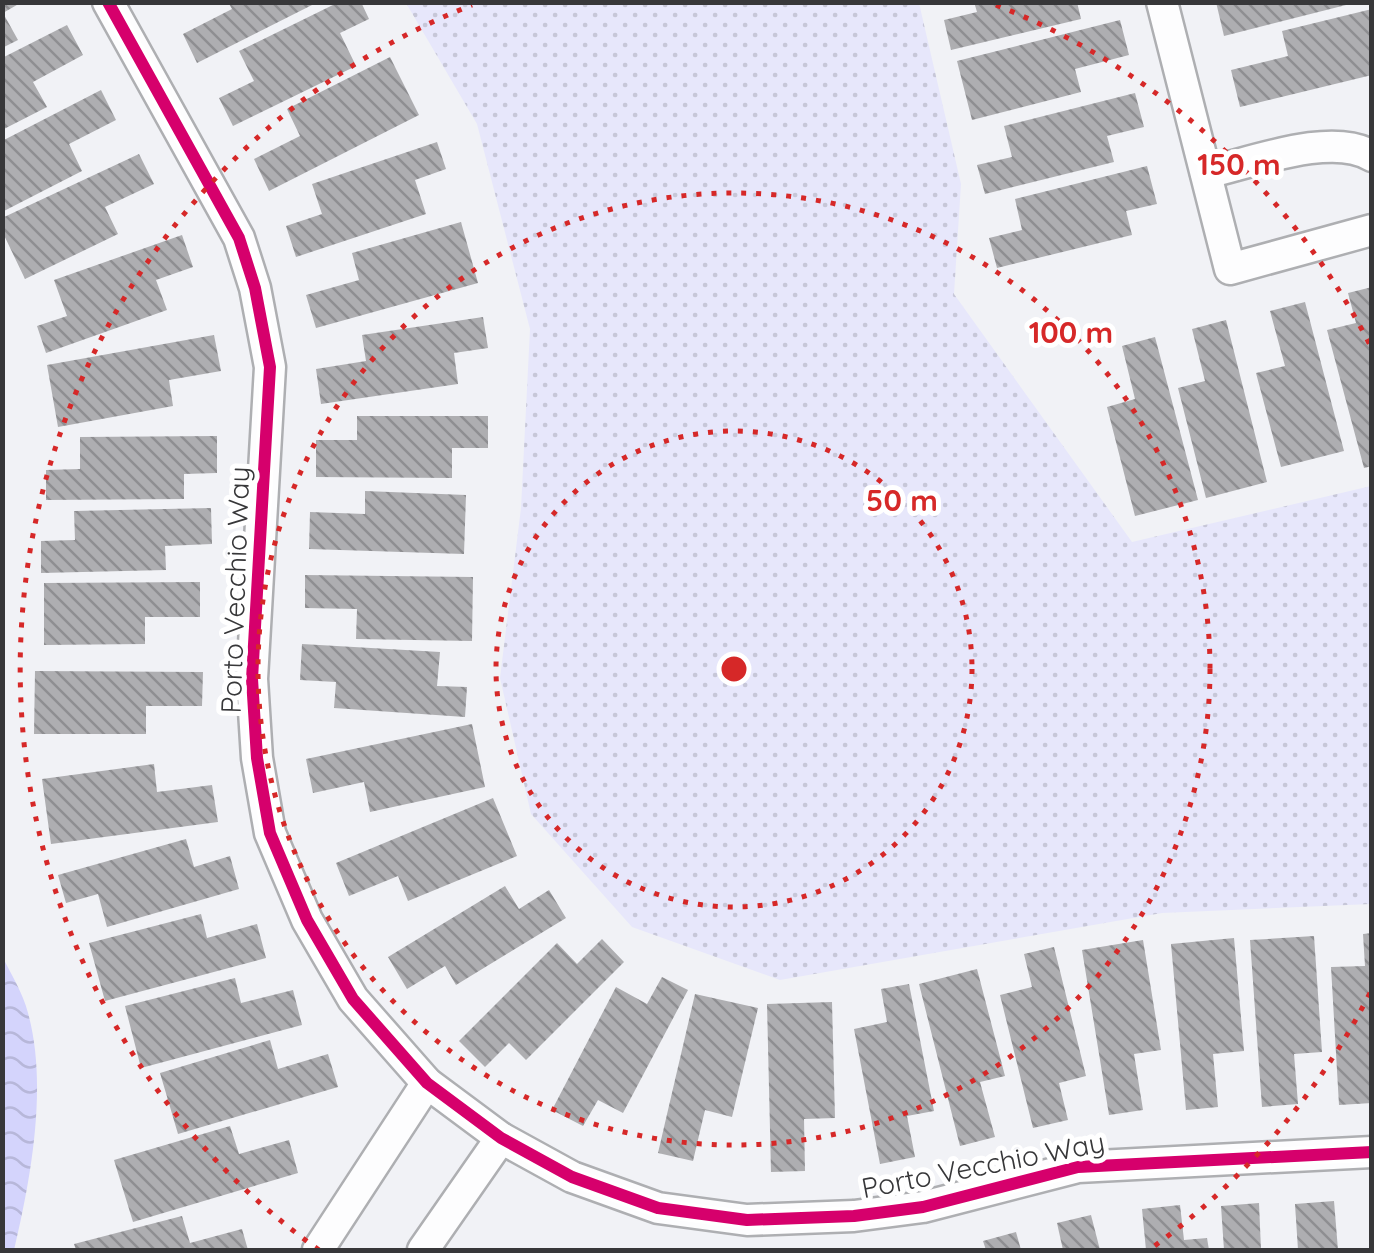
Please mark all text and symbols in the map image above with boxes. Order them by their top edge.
text: 150 m [1197,145,1281,183]
text: 100 m [1029,313,1113,351]
street label: Porto Vecchio Way [213,466,256,714]
text: 50 m [866,481,938,519]
centre of rings [716,651,752,687]
street label: Porto Vecchio Way [858,1124,1107,1205]

